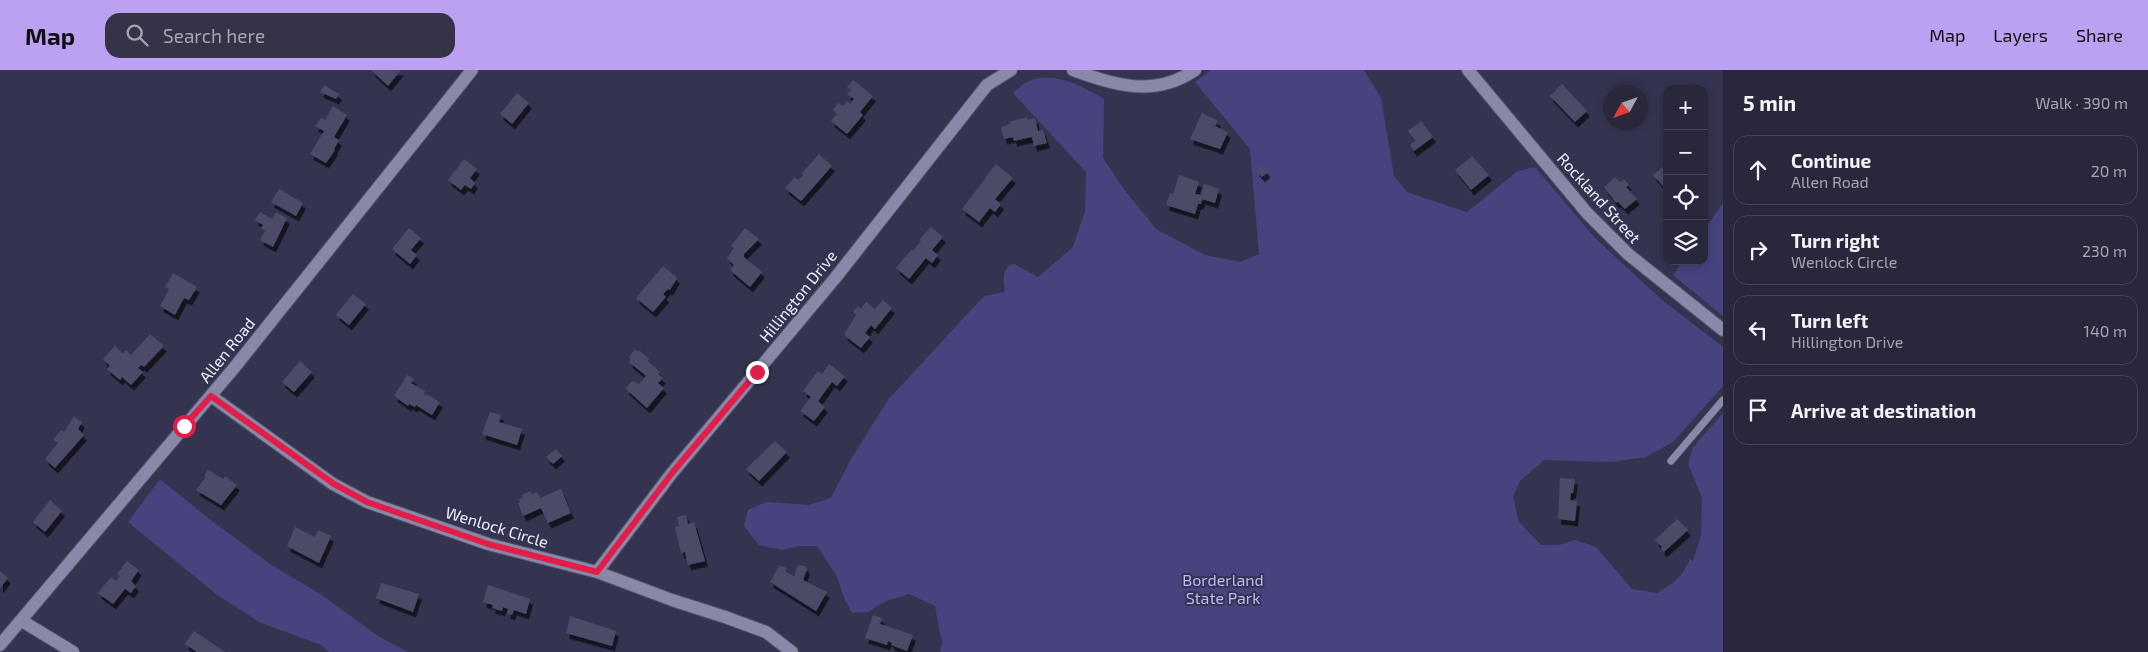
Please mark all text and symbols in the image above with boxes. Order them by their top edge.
search box [105,13,455,58]
text: Map [25,21,75,50]
icon: search [123,21,151,49]
text: Search here [163,24,265,47]
text: Map [1929,24,1965,46]
text: Layers [1993,24,2048,46]
text: Share [2076,24,2123,46]
north arrow [1603,85,1648,130]
map controls [1663,85,1708,265]
button: + [1663,85,1708,130]
text: 5 min [1743,90,1796,115]
text: Walk · 390 m [2035,93,2128,112]
button: − [1663,130,1708,175]
street label: Rockland Street [1554,149,1645,247]
text: Continue [1791,149,1871,172]
icon: ahead [1744,156,1772,184]
text: 20 m [2091,161,2127,180]
text: Allen Road [1791,172,1869,191]
button: locate [1663,175,1708,220]
button: layers [1663,220,1708,265]
text: Turn right [1791,229,1879,252]
icon: right [1744,236,1772,264]
text: 230 m [2082,241,2127,260]
street label: Hillington Drive [755,246,840,345]
text: Wenlock Circle [1791,252,1897,271]
text: Turn left [1791,309,1868,332]
street label: Allen Road [195,313,258,386]
icon: left [1744,316,1772,344]
text: 140 m [2084,321,2127,340]
text: Hillington Drive [1791,332,1903,351]
route end [746,361,769,384]
icon: arrive [1744,396,1772,424]
text: Arrive at destination [1791,399,1976,422]
route start [173,415,196,438]
street label: Wenlock Circle [443,502,551,551]
park label: Borderland State Park [1182,570,1264,607]

